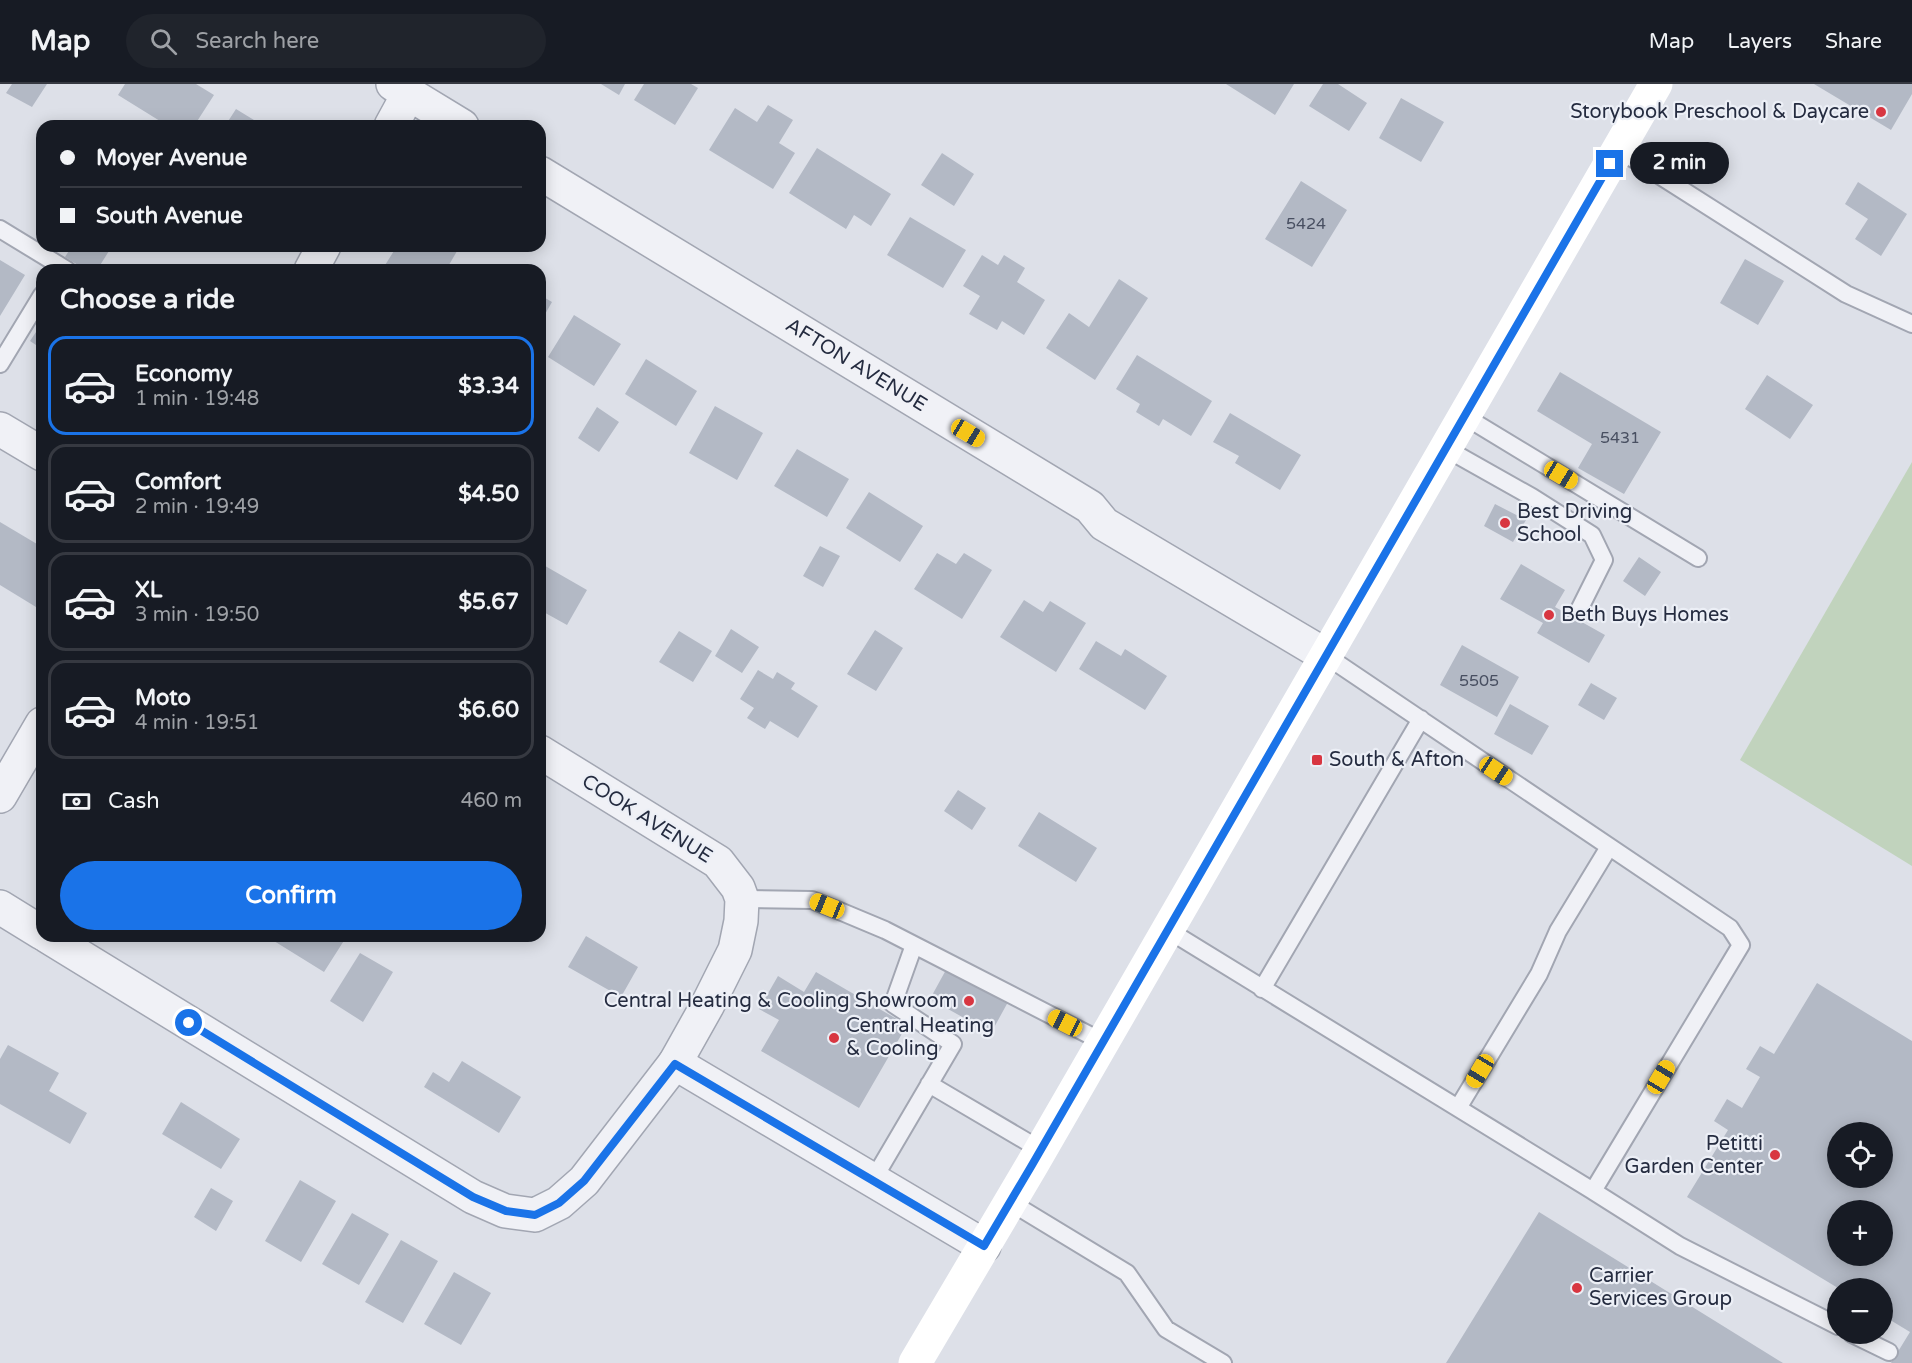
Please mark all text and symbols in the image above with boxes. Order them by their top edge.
search box [126,14,546,68]
text: Map [30,24,90,58]
icon: search [147,25,180,58]
text: Search here [195,28,319,54]
text: Map [1649,29,1694,54]
text: Layers [1727,29,1792,54]
text: Share [1825,29,1882,54]
place label: Storybook Preschool & Daycare [1570,100,1869,124]
marker: Storybook Preschool & Daycare [1874,105,1888,119]
callout: 2 min [1631,143,1730,185]
text: Moyer Avenue [96,145,247,171]
route end [1596,150,1623,177]
text: 2 min [1653,151,1706,175]
text: South Avenue [96,203,243,229]
house number: 5424 [1286,214,1326,234]
text: Choose a ride [60,283,235,316]
street label: AFTON AVENUE [781,313,931,417]
icon: car [63,359,117,413]
text: Economy [135,361,232,387]
text: $3.34 [458,373,519,399]
text: 1 min · 19:48 [135,387,259,411]
car [948,416,988,450]
house number: 5431 [1600,428,1640,448]
car [1541,458,1581,492]
icon: car [63,467,117,521]
text: Comfort [135,469,221,495]
text: $4.50 [458,481,519,507]
text: 2 min · 19:49 [135,495,259,519]
place label: Best Driving School [1517,500,1632,547]
marker: Best Driving School [1498,516,1512,530]
icon: car [63,575,117,629]
text: XL [135,577,162,603]
text: $5.67 [458,589,519,615]
text: 3 min · 19:50 [135,603,259,627]
place label: Beth Buys Homes [1561,603,1729,627]
marker: Beth Buys Homes [1542,608,1556,622]
house number: 5505 [1459,671,1499,691]
icon: car [63,683,117,737]
text: Moto [135,685,191,711]
text: $6.60 [458,697,519,723]
text: 4 min · 19:51 [135,711,259,735]
place label: South & Afton [1329,748,1464,772]
marker: South & Afton [1310,753,1324,767]
car [1476,753,1516,789]
street label: COOK AVENUE [577,769,717,869]
icon: cash [60,785,93,818]
text: Cash [108,788,160,814]
text: 460 m [461,789,522,813]
button: Confirm [60,861,522,930]
car [807,891,847,921]
place label: Central Heating & Cooling Showroom [604,989,957,1013]
marker: Central Heating & Cooling Showroom [962,994,976,1008]
car [1045,1007,1085,1039]
route start [175,1009,202,1036]
place label: Central Heating & Cooling [846,1014,994,1061]
marker: Central Heating & Cooling [827,1031,841,1045]
car [1463,1051,1497,1091]
car [1644,1057,1678,1097]
map controls [1827,1122,1893,1344]
button: locate [1827,1122,1893,1188]
place label: Petitti Garden Center [1625,1132,1763,1179]
marker: Petitti Garden Center [1768,1148,1782,1162]
button: + [1827,1200,1893,1266]
place label: Carrier Services Group [1589,1264,1732,1311]
button: − [1827,1278,1893,1344]
marker: Carrier Services Group [1570,1281,1584,1295]

